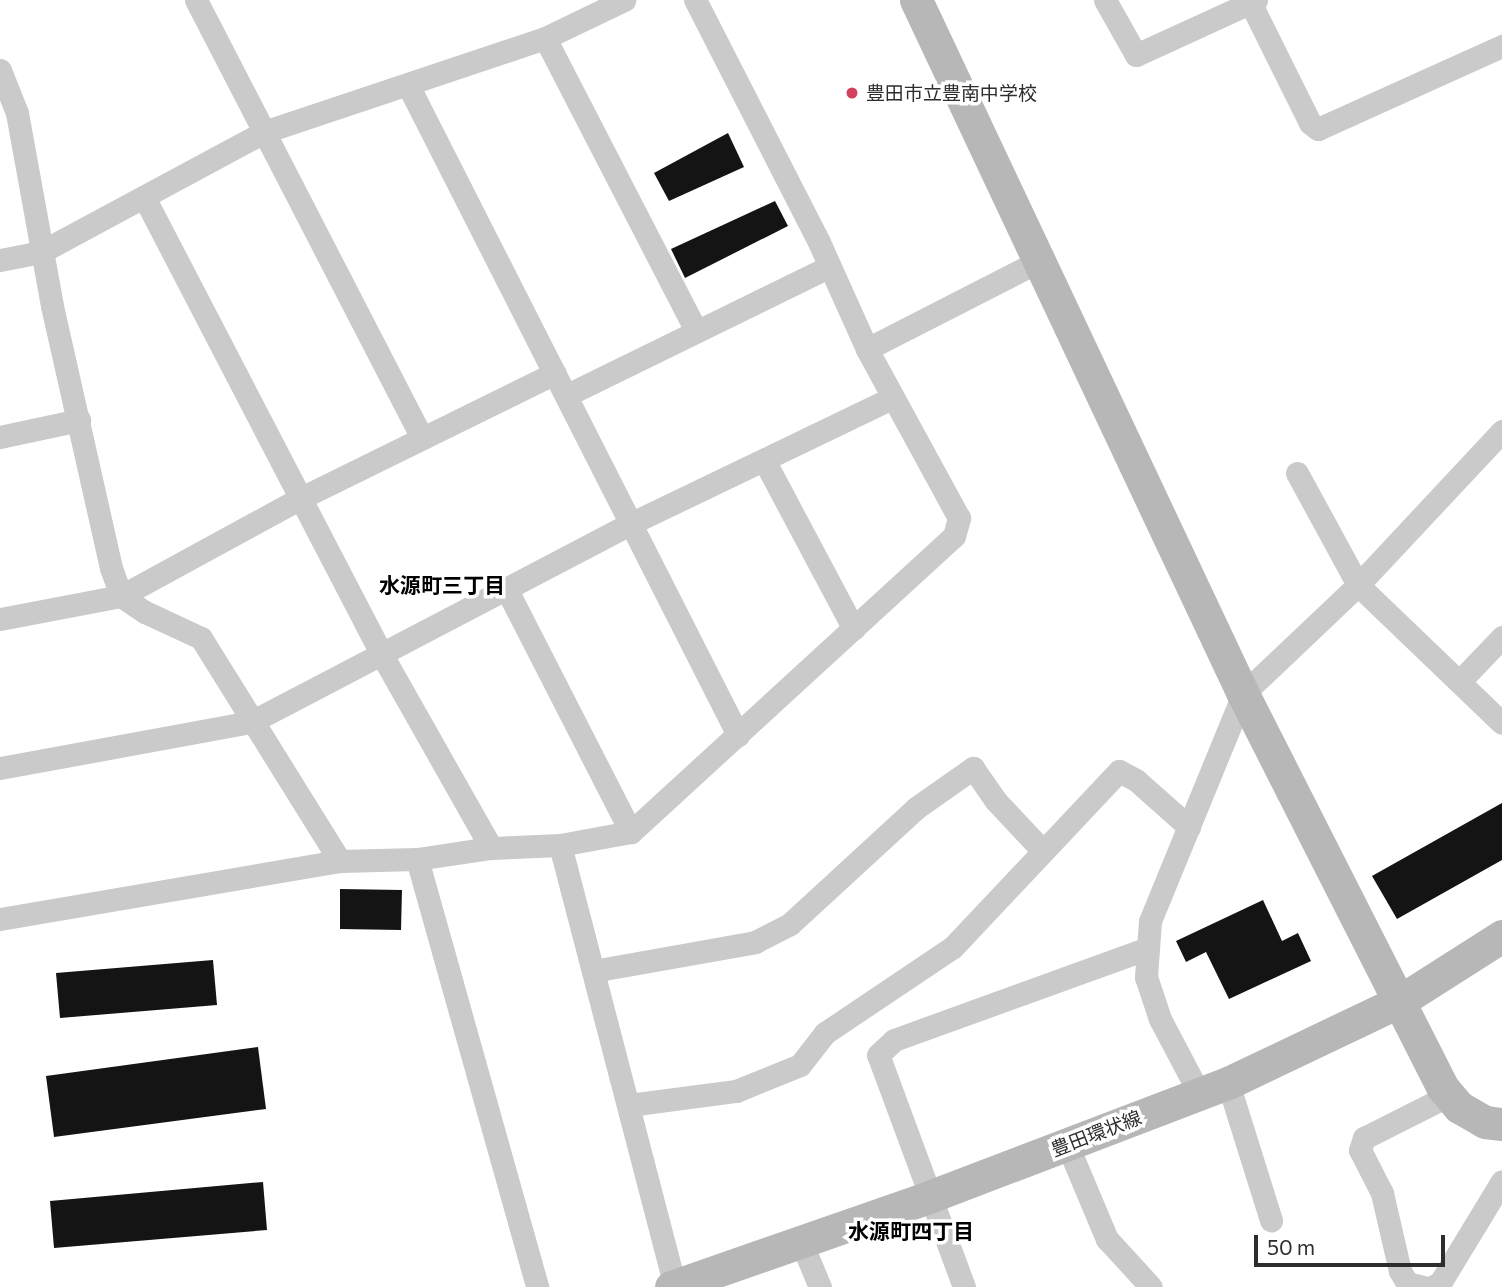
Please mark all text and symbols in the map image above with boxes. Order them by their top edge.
place label: 豊田市立豊南中学校 [866,82,1037,104]
marker: 豊田市立豊南中学校 [844,85,860,101]
district label: 水源町三丁目 [379,572,505,598]
street label: 豊田環状線 [1048,1105,1144,1161]
district label: 水源町四丁目 [848,1218,974,1244]
scale bar [1257,1220,1448,1264]
text: 50 m [1267,1234,1315,1259]

